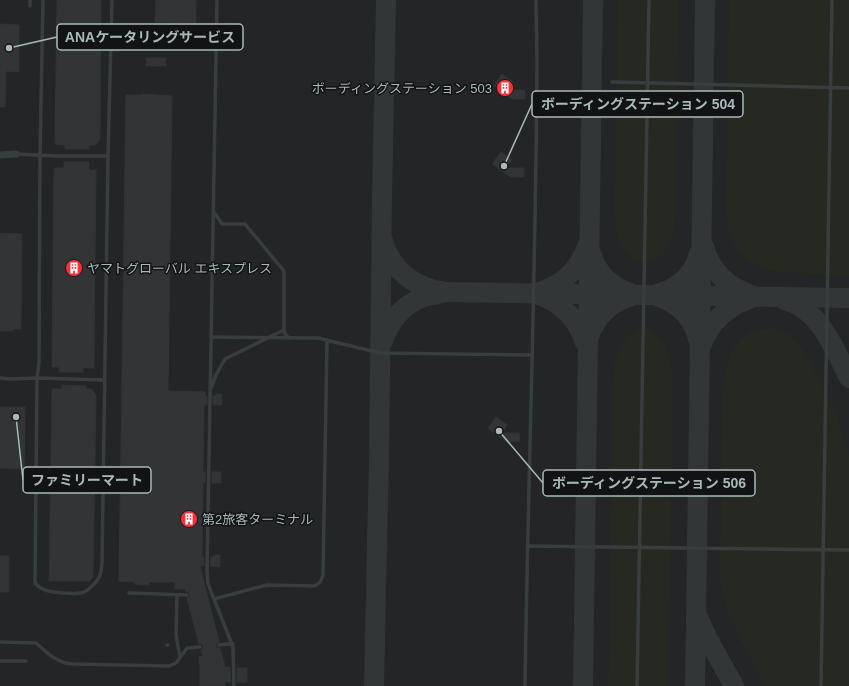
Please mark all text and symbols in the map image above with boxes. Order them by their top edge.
callout: ANAケータリングサービス [57,24,243,50]
text: ANAケータリングサービス [65,29,235,45]
building icon: ボーディングステーション 503 [495,78,515,98]
place label: ボーディングステーション 503 [312,81,492,96]
callout: ボーディングステーション 504 [532,91,743,117]
text: ボーディングステーション 504 [541,96,735,112]
building icon: ヤマトグローバル エキスプレス [64,258,84,278]
place label: ヤマトグローバル エキスプレス [87,261,272,276]
callout: ファミリーマート [23,467,151,493]
callout: ボーディングステーション 506 [543,470,755,496]
text: ファミリーマート [31,472,143,488]
text: ボーディングステーション 506 [552,475,746,491]
building icon: 第2旅客ターミナル [179,509,199,529]
place label: 第2旅客ターミナル [202,512,313,527]

